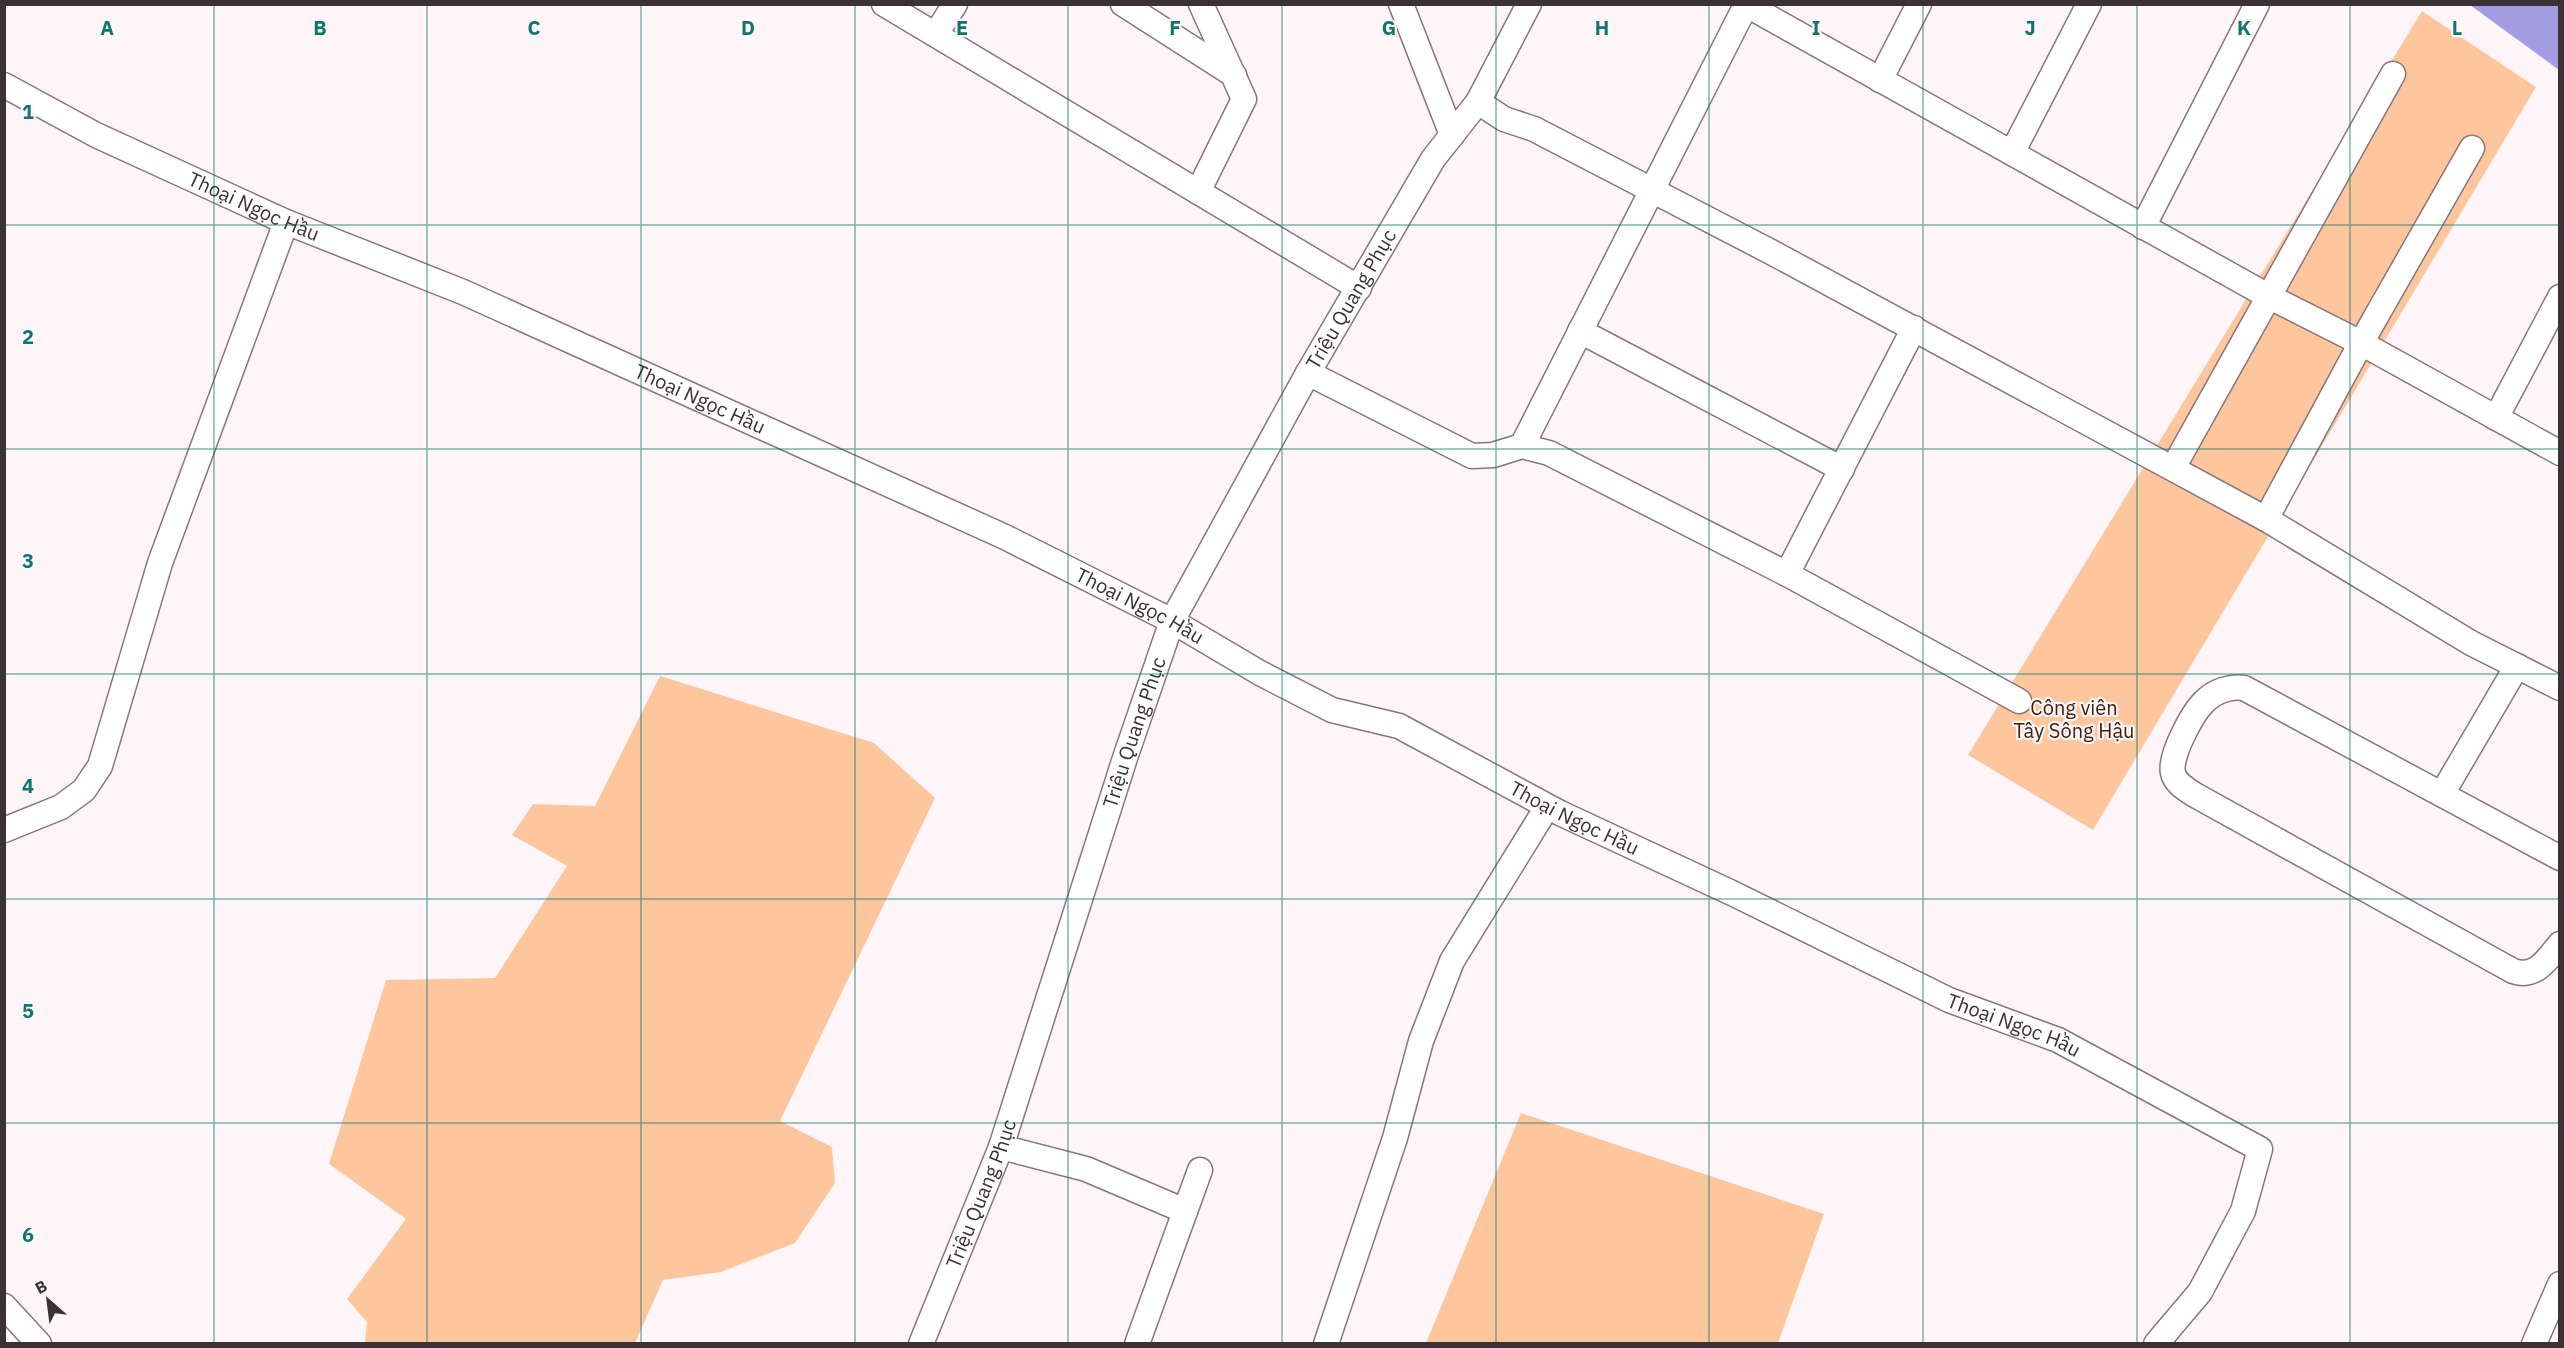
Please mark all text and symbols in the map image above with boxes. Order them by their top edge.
text: A [100,14,114,41]
text: B [313,14,327,41]
text: C [527,14,541,41]
text: D [741,14,755,41]
text: E [956,14,968,41]
text: F [1169,14,1181,41]
text: G [1382,14,1396,41]
text: H [1595,14,1609,41]
text: I [1812,14,1820,41]
text: J [2024,14,2036,41]
text: K [2237,14,2251,41]
text: L [2452,14,2462,41]
text: 1 [22,98,34,125]
street label: Thoại Ngọc Hầu [184,165,324,247]
street label: Triệu Quang Phục [1299,224,1402,374]
text: 2 [22,323,34,350]
street label: Thoại Ngọc Hầu [630,357,770,440]
text: 3 [22,547,34,574]
street label: Thoại Ngọc Hầu [1071,561,1209,650]
street label: Triệu Quang Phục [1096,653,1172,811]
park label: Công viên Tây Sông Hậu [2014,694,2134,744]
text: 4 [22,772,34,799]
street label: Thoại Ngọc Hầu [1505,774,1644,861]
street label: Thoại Ngọc Hầu [1944,986,2086,1063]
text: 5 [22,997,34,1024]
street label: Triệu Quang Phục [939,1116,1022,1272]
text: 6 [22,1221,34,1248]
north arrow [18,1270,78,1330]
text: B [32,1275,51,1298]

